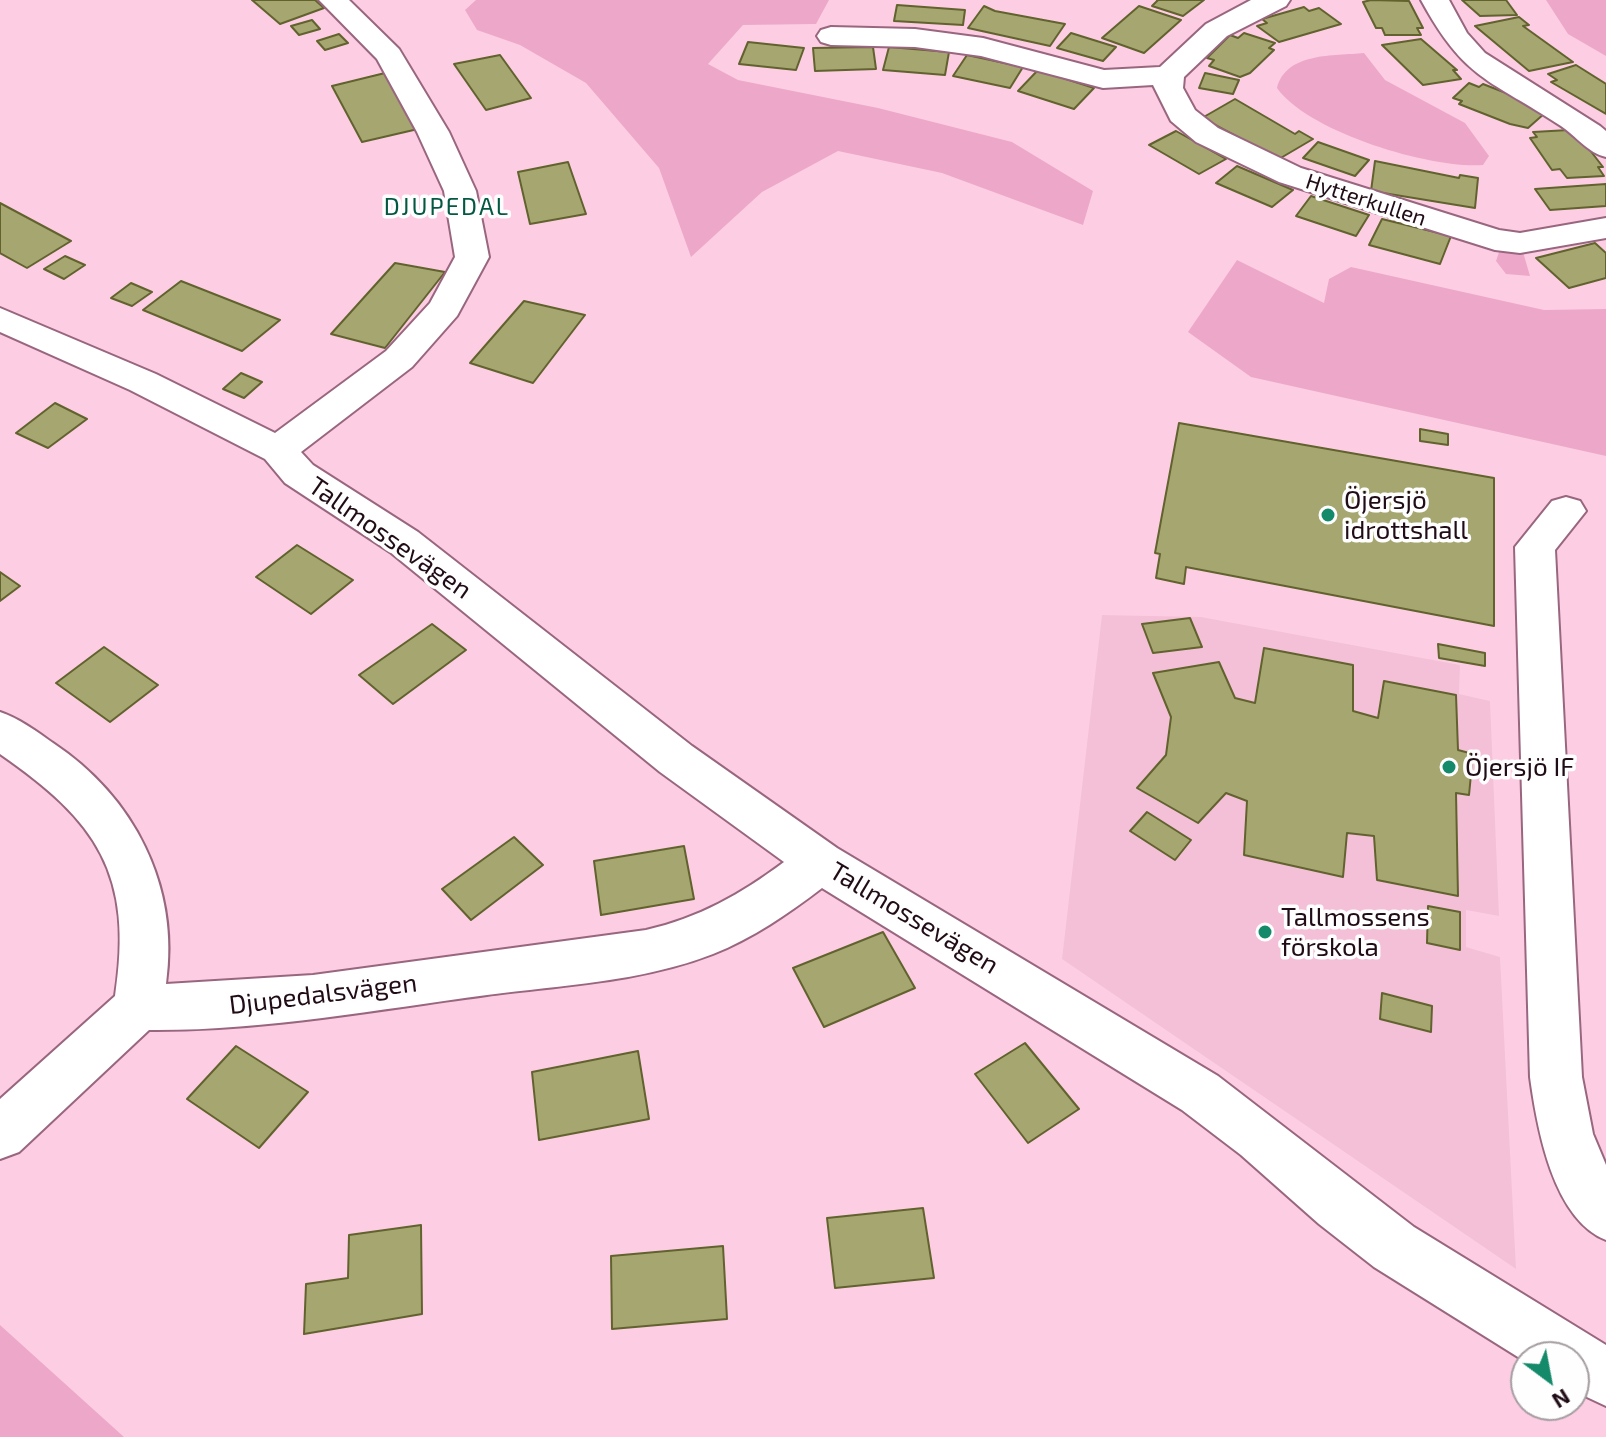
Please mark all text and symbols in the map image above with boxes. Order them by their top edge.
street label: Hytterkullen [1302,168,1430,232]
district label: DJUPEDAL [384,193,510,221]
street label: Tallmossevägen [303,470,477,606]
place label: Öjersjö idrottshall [1344,484,1468,546]
marker: Öjersjö idrottshall [1319,506,1337,524]
place label: Öjersjö IF [1465,751,1574,783]
marker: Öjersjö IF [1440,758,1458,776]
street label: Tallmossevägen [824,855,1004,981]
place label: Tallmossens förskola [1281,901,1430,962]
marker: Tallmossens förskola [1256,923,1274,941]
street label: Djupedalsvägen [227,967,419,1021]
north arrow [1510,1341,1590,1421]
text: N [1548,1384,1575,1415]

